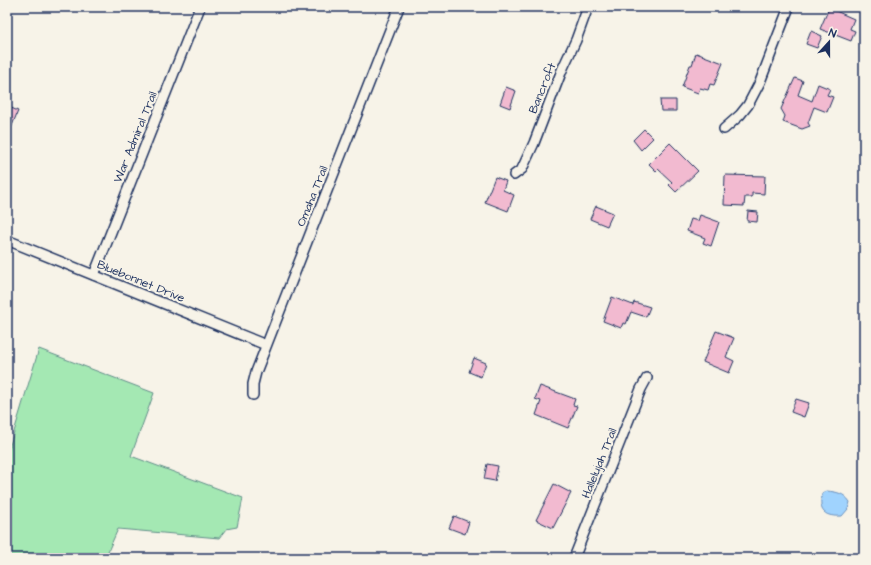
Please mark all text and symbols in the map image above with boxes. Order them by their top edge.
north arrow [809,22,849,62]
text: N [826,25,838,41]
street label: Bancroft [525,60,560,116]
street label: War Admiral Trail [109,89,162,185]
street label: Omaha Trail [293,163,332,229]
street label: Bluebonnet Drive [94,256,188,307]
street label: Hallelujah Trail [578,425,621,501]

